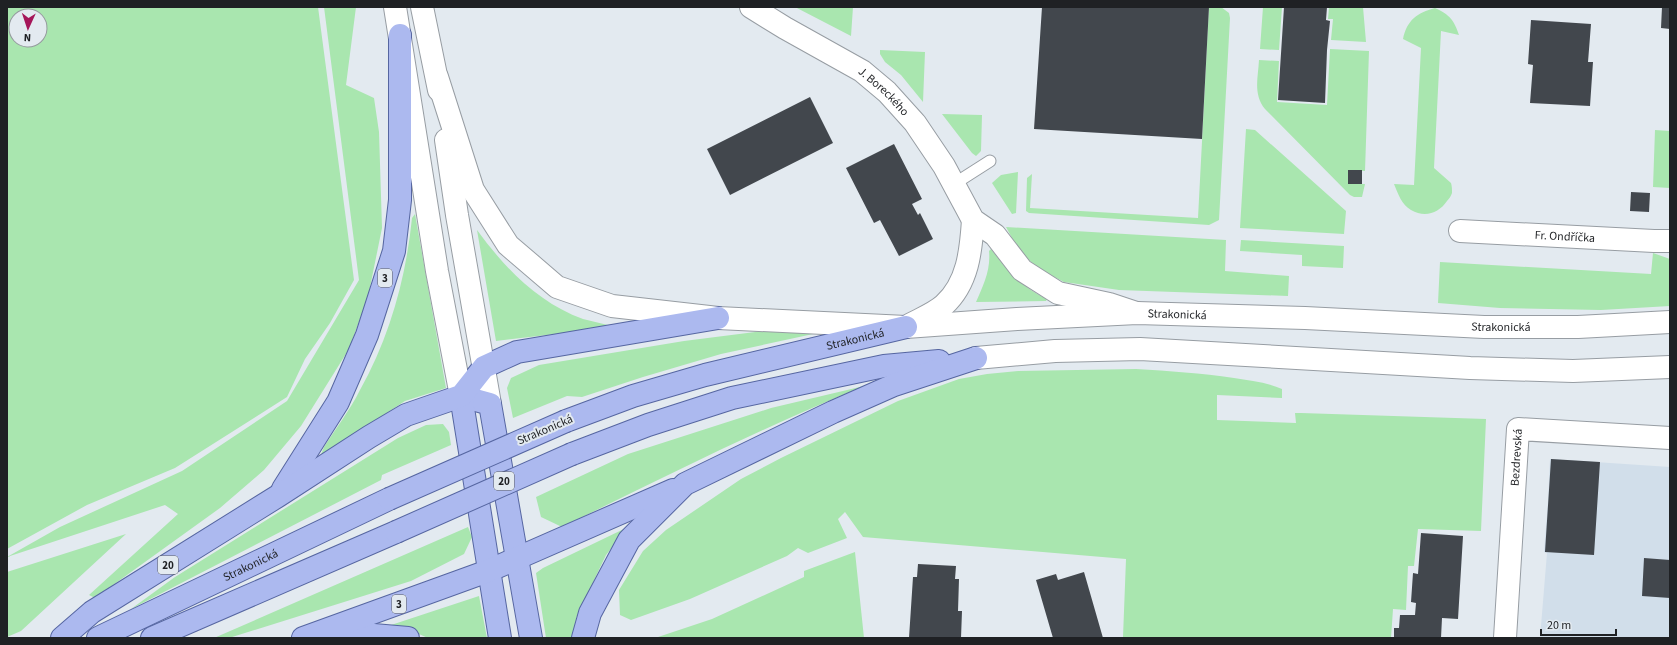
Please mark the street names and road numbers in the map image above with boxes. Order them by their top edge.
street label: J. Boreckého [855,63,913,120]
street label: Fr. Ondříčka [1534,226,1595,246]
road number: 3 [378,269,392,287]
street label: Strakonická [1147,305,1207,324]
street label: Strakonická [1471,318,1531,336]
street label: Strakonická [824,324,886,354]
street label: Strakonická [514,411,576,449]
street label: Bezdrevská [1506,428,1526,486]
road number: 20 [494,472,514,490]
street label: Strakonická [220,545,281,586]
road number: 20 [158,556,178,574]
road number: 3 [392,595,406,613]

